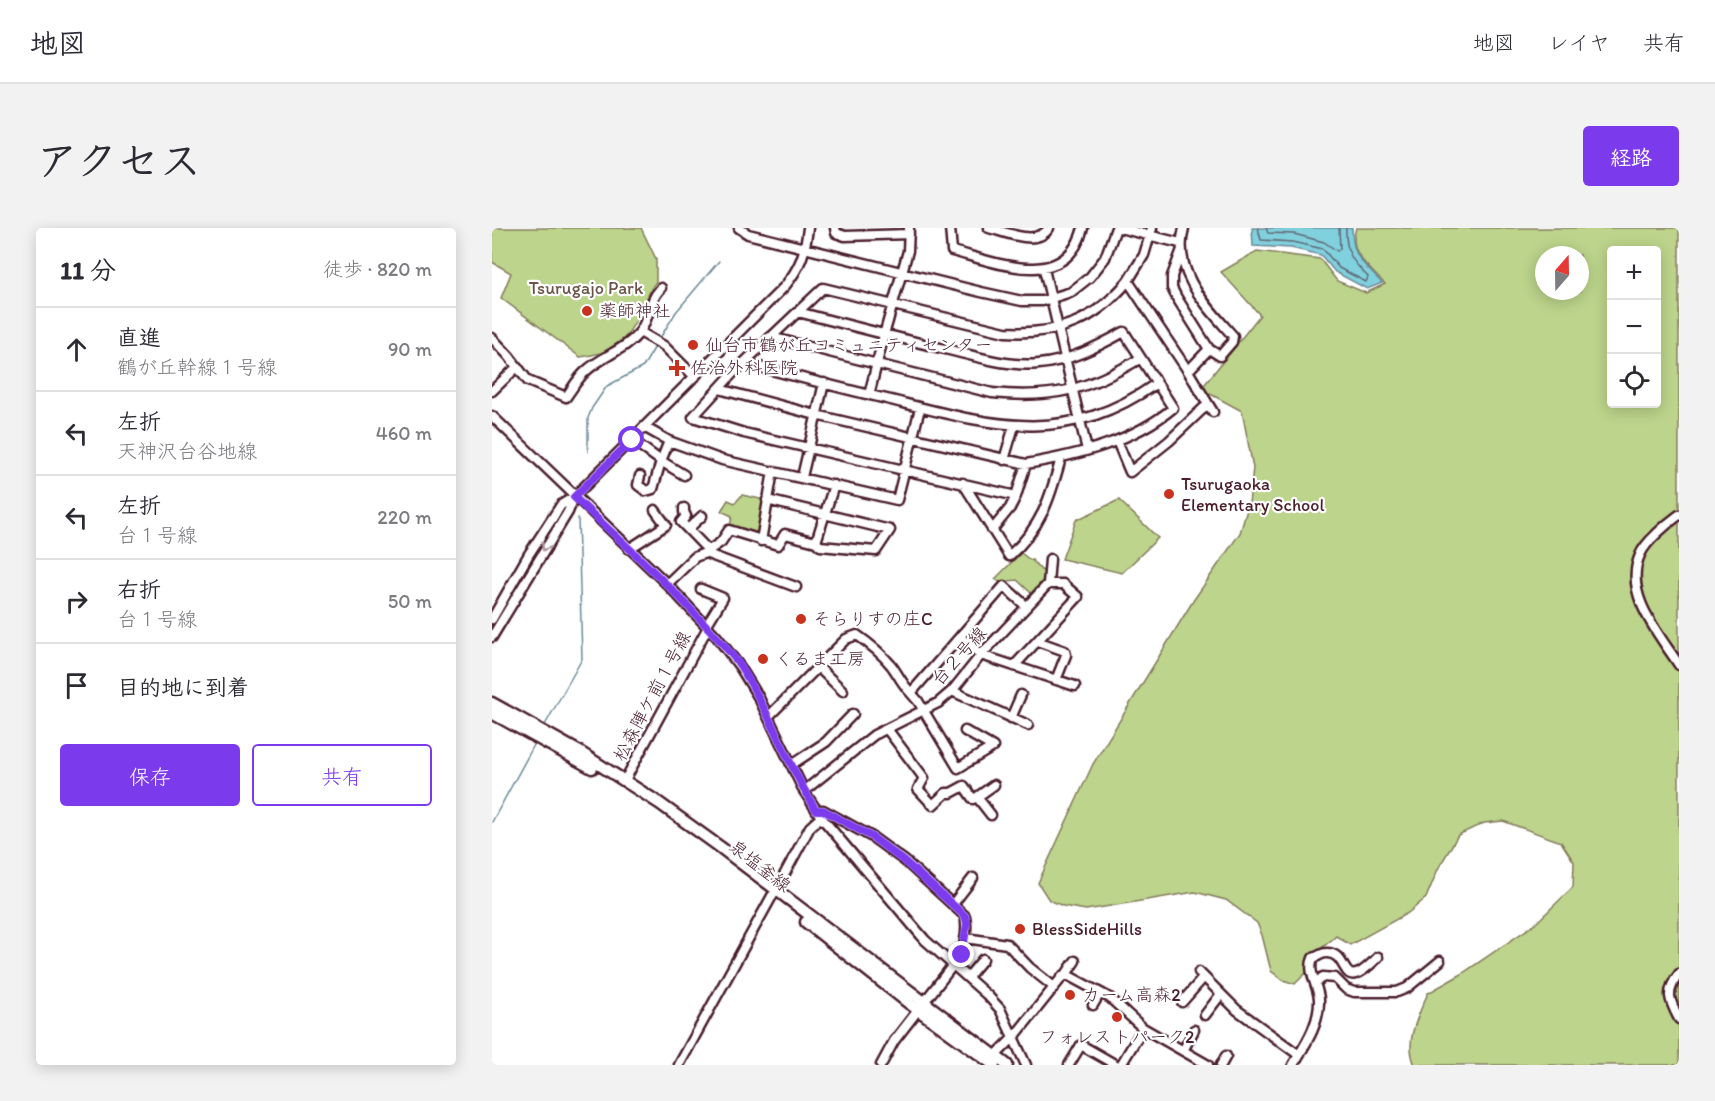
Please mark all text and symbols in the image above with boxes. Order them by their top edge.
text: 地図 [30,26,86,60]
text: 地図 [1473,30,1515,55]
text: レイヤ [1548,30,1610,55]
text: 共有 [1643,30,1685,55]
button: 経路 [1583,126,1679,186]
text: アクセス [36,135,201,186]
north arrow [1535,246,1589,300]
map controls [1607,246,1661,408]
button: + [1607,246,1661,300]
text: 11 分 [60,254,116,286]
text: 徒歩 · 820 m [323,257,432,281]
park label: Tsurugajo Park [529,277,644,299]
place label: 薬師神社 [599,300,671,322]
button: − [1607,300,1661,354]
marker: 薬師神社 [580,304,594,318]
text: 直進 [117,324,161,351]
icon: ahead [60,333,93,366]
place label: 仙台市鶴が丘コミュニティセンター [705,334,992,356]
text: 90 m [388,337,432,361]
marker: 仙台市鶴が丘コミュニティセンター [686,338,700,352]
button: locate [1607,354,1661,408]
text: 鶴が丘幹線１号線 [117,355,277,379]
place label: 佐治外科医院 [690,357,798,379]
marker: 佐治外科医院 [668,359,686,377]
text: 左折 [117,408,161,435]
icon: left [60,417,93,450]
text: 460 m [376,421,432,445]
route start [618,426,644,452]
text: 天神沢台谷地線 [117,439,257,463]
place label: Tsurugaoka Elementary School [1181,473,1325,516]
marker: Tsurugaoka Elementary School [1162,487,1176,501]
text: 左折 [117,492,161,519]
icon: left [60,501,93,534]
text: 220 m [377,505,432,529]
text: 台１号線 [117,523,197,547]
one-way arrow [542,541,553,552]
text: 右折 [117,576,161,603]
icon: right [60,585,93,618]
text: 50 m [388,589,432,613]
text: 台１号線 [117,607,197,631]
place label: そらりすの庄C [813,608,933,630]
marker: そらりすの庄C [794,612,808,626]
street label: 台２号線 [927,622,991,690]
street label: 松森陣ケ前１号線 [608,627,696,765]
place label: くるま工房 [775,648,865,670]
marker: くるま工房 [756,652,770,666]
icon: arrive [60,669,93,702]
text: 目的地に到着 [117,674,249,701]
button: 保存 [60,744,240,806]
button: 共有 [252,744,432,806]
street label: 泉塩釜線 [725,835,795,897]
place label: BlessSideHills [1032,918,1142,940]
marker: BlessSideHills [1013,922,1027,936]
route end [948,941,974,967]
place label: カーム高森2 [1082,984,1181,1006]
marker: カーム高森2 [1063,988,1077,1002]
marker: フォレストパーク2 [1110,1010,1124,1024]
place label: フォレストパーク2 [1040,1026,1195,1048]

